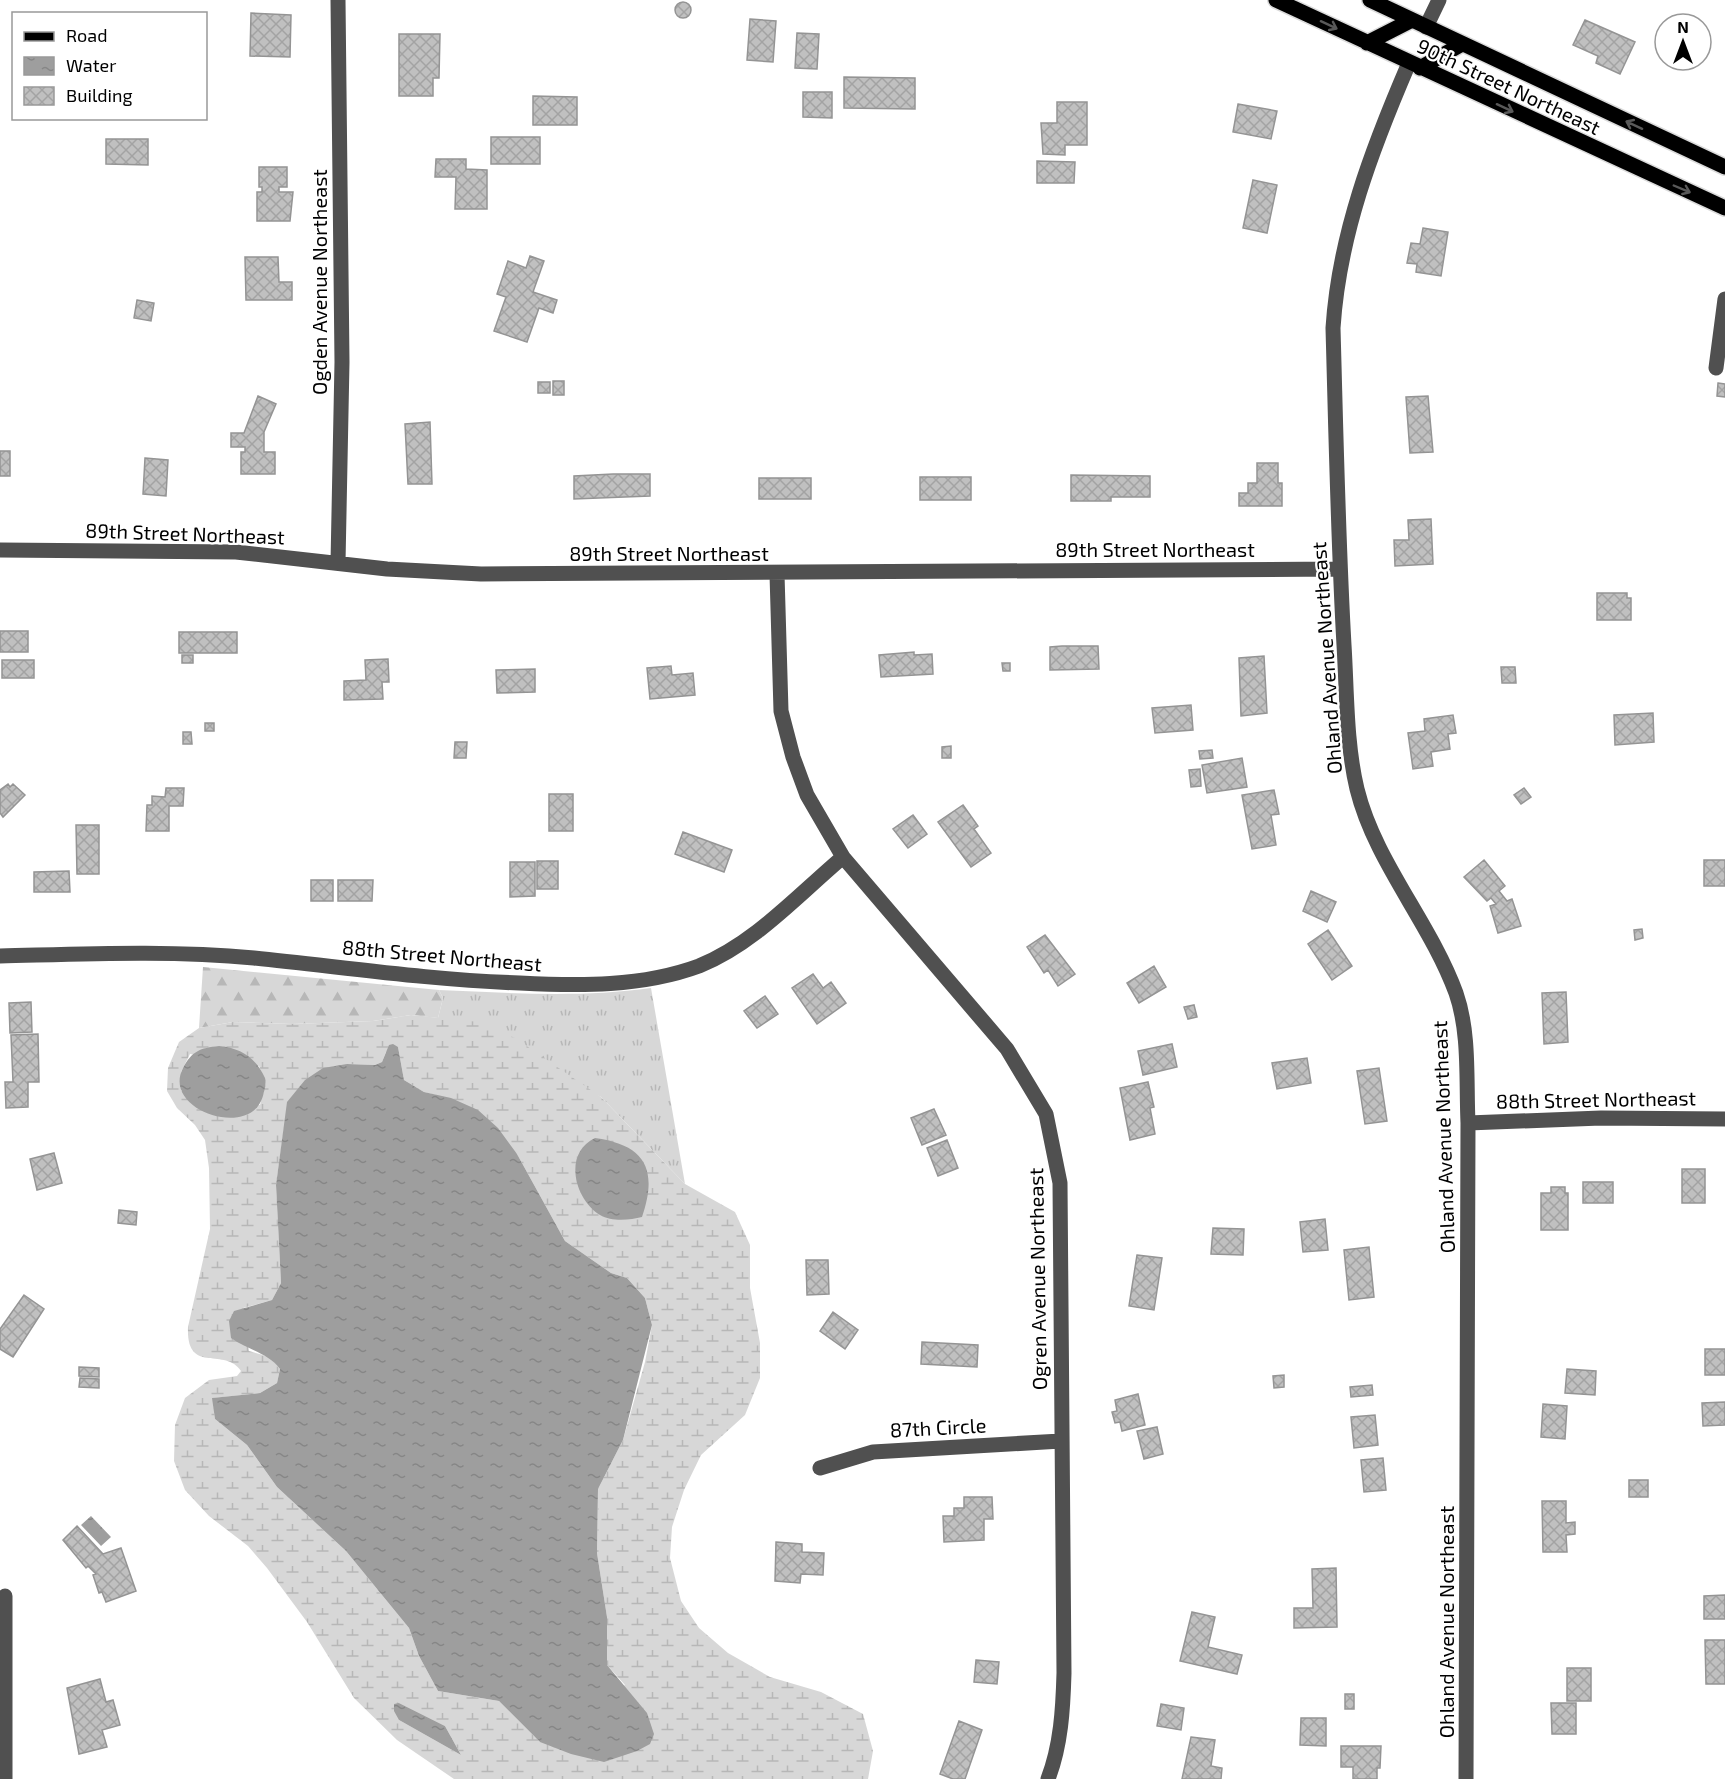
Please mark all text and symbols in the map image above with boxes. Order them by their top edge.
legend [12,12,207,120]
north arrow [1653,12,1713,72]
text: N [1677,17,1689,36]
one-way arrow [1319,20,1337,32]
text: Road [66,24,107,46]
street label: 90th Street Northeast [1414,33,1605,139]
text: Water [66,54,116,76]
text: Building [66,84,133,106]
one-way arrow [1496,102,1514,114]
one-way arrow [1625,118,1643,130]
street label: Ogden Avenue Northeast [307,169,331,395]
one-way arrow [1673,184,1691,196]
street label: 89th Street Northeast [85,518,286,548]
street label: 89th Street Northeast [1055,537,1255,561]
street label: 89th Street Northeast [569,541,769,565]
street label: Ohland Avenue Northeast [1306,541,1346,775]
street label: 88th Street Northeast [341,934,543,976]
street label: Ohland Avenue Northeast [1427,1020,1459,1254]
street label: 88th Street Northeast [1496,1085,1697,1113]
street label: Ogren Avenue Northeast [1023,1167,1051,1390]
street label: 87th Circle [889,1412,987,1442]
street label: Ohland Avenue Northeast [1434,1505,1458,1738]

